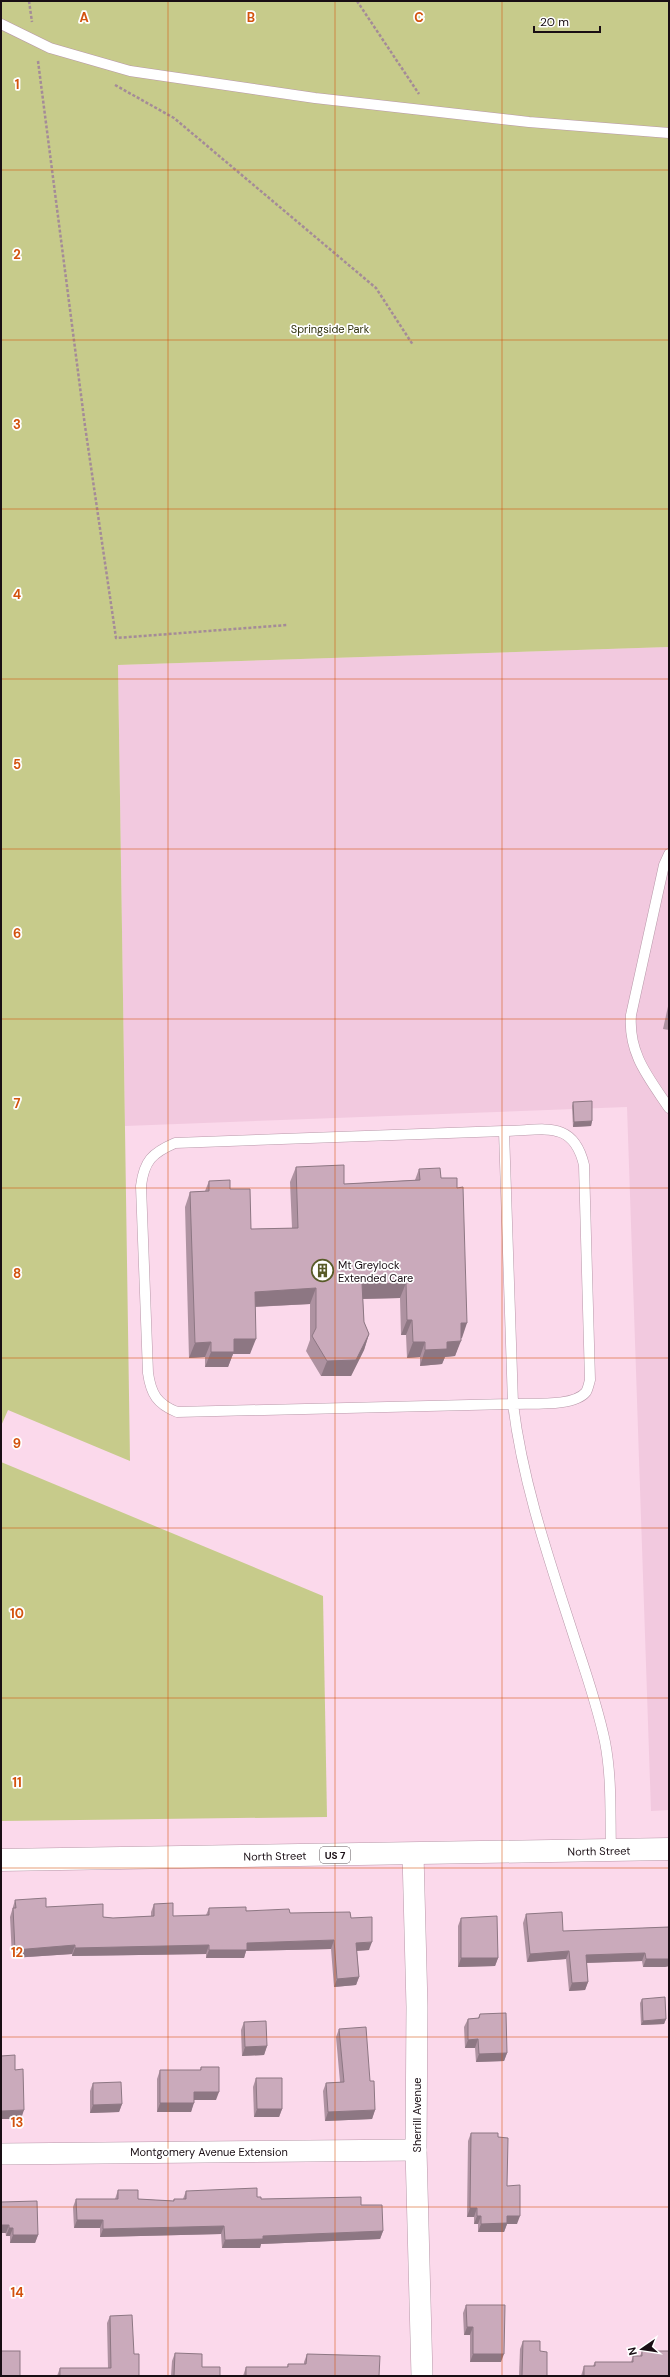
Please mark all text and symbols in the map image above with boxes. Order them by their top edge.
scale bar [534,8,600,34]
text: A [79,9,89,26]
text: B [247,9,255,26]
text: C [414,9,424,26]
text: 20 m [540,14,569,30]
text: 1 [15,76,19,93]
text: 2 [13,246,21,263]
park label: Springside Park [291,322,370,336]
text: 3 [13,416,21,433]
text: 4 [13,586,21,603]
text: 5 [13,756,21,773]
text: 6 [13,925,21,942]
text: 7 [14,1095,21,1112]
building icon: Mt Greylock Extended Care [310,1258,336,1284]
place label: Mt Greylock Extended Care [338,1258,413,1285]
text: 8 [13,1265,21,1282]
text: 9 [13,1435,21,1452]
text: 10 [10,1605,24,1622]
text: 11 [12,1774,22,1791]
street label: North Street [567,1843,631,1859]
road number: US 7 [320,1847,350,1863]
street label: North Street [243,1848,307,1864]
text: 12 [11,1944,23,1961]
street label: Sherrill Avenue [410,2078,424,2152]
text: 13 [11,2114,23,2131]
street label: Montgomery Avenue Extension [130,2145,288,2159]
text: 14 [10,2284,24,2301]
north arrow [622,2329,662,2369]
text: N [625,2346,640,2357]

